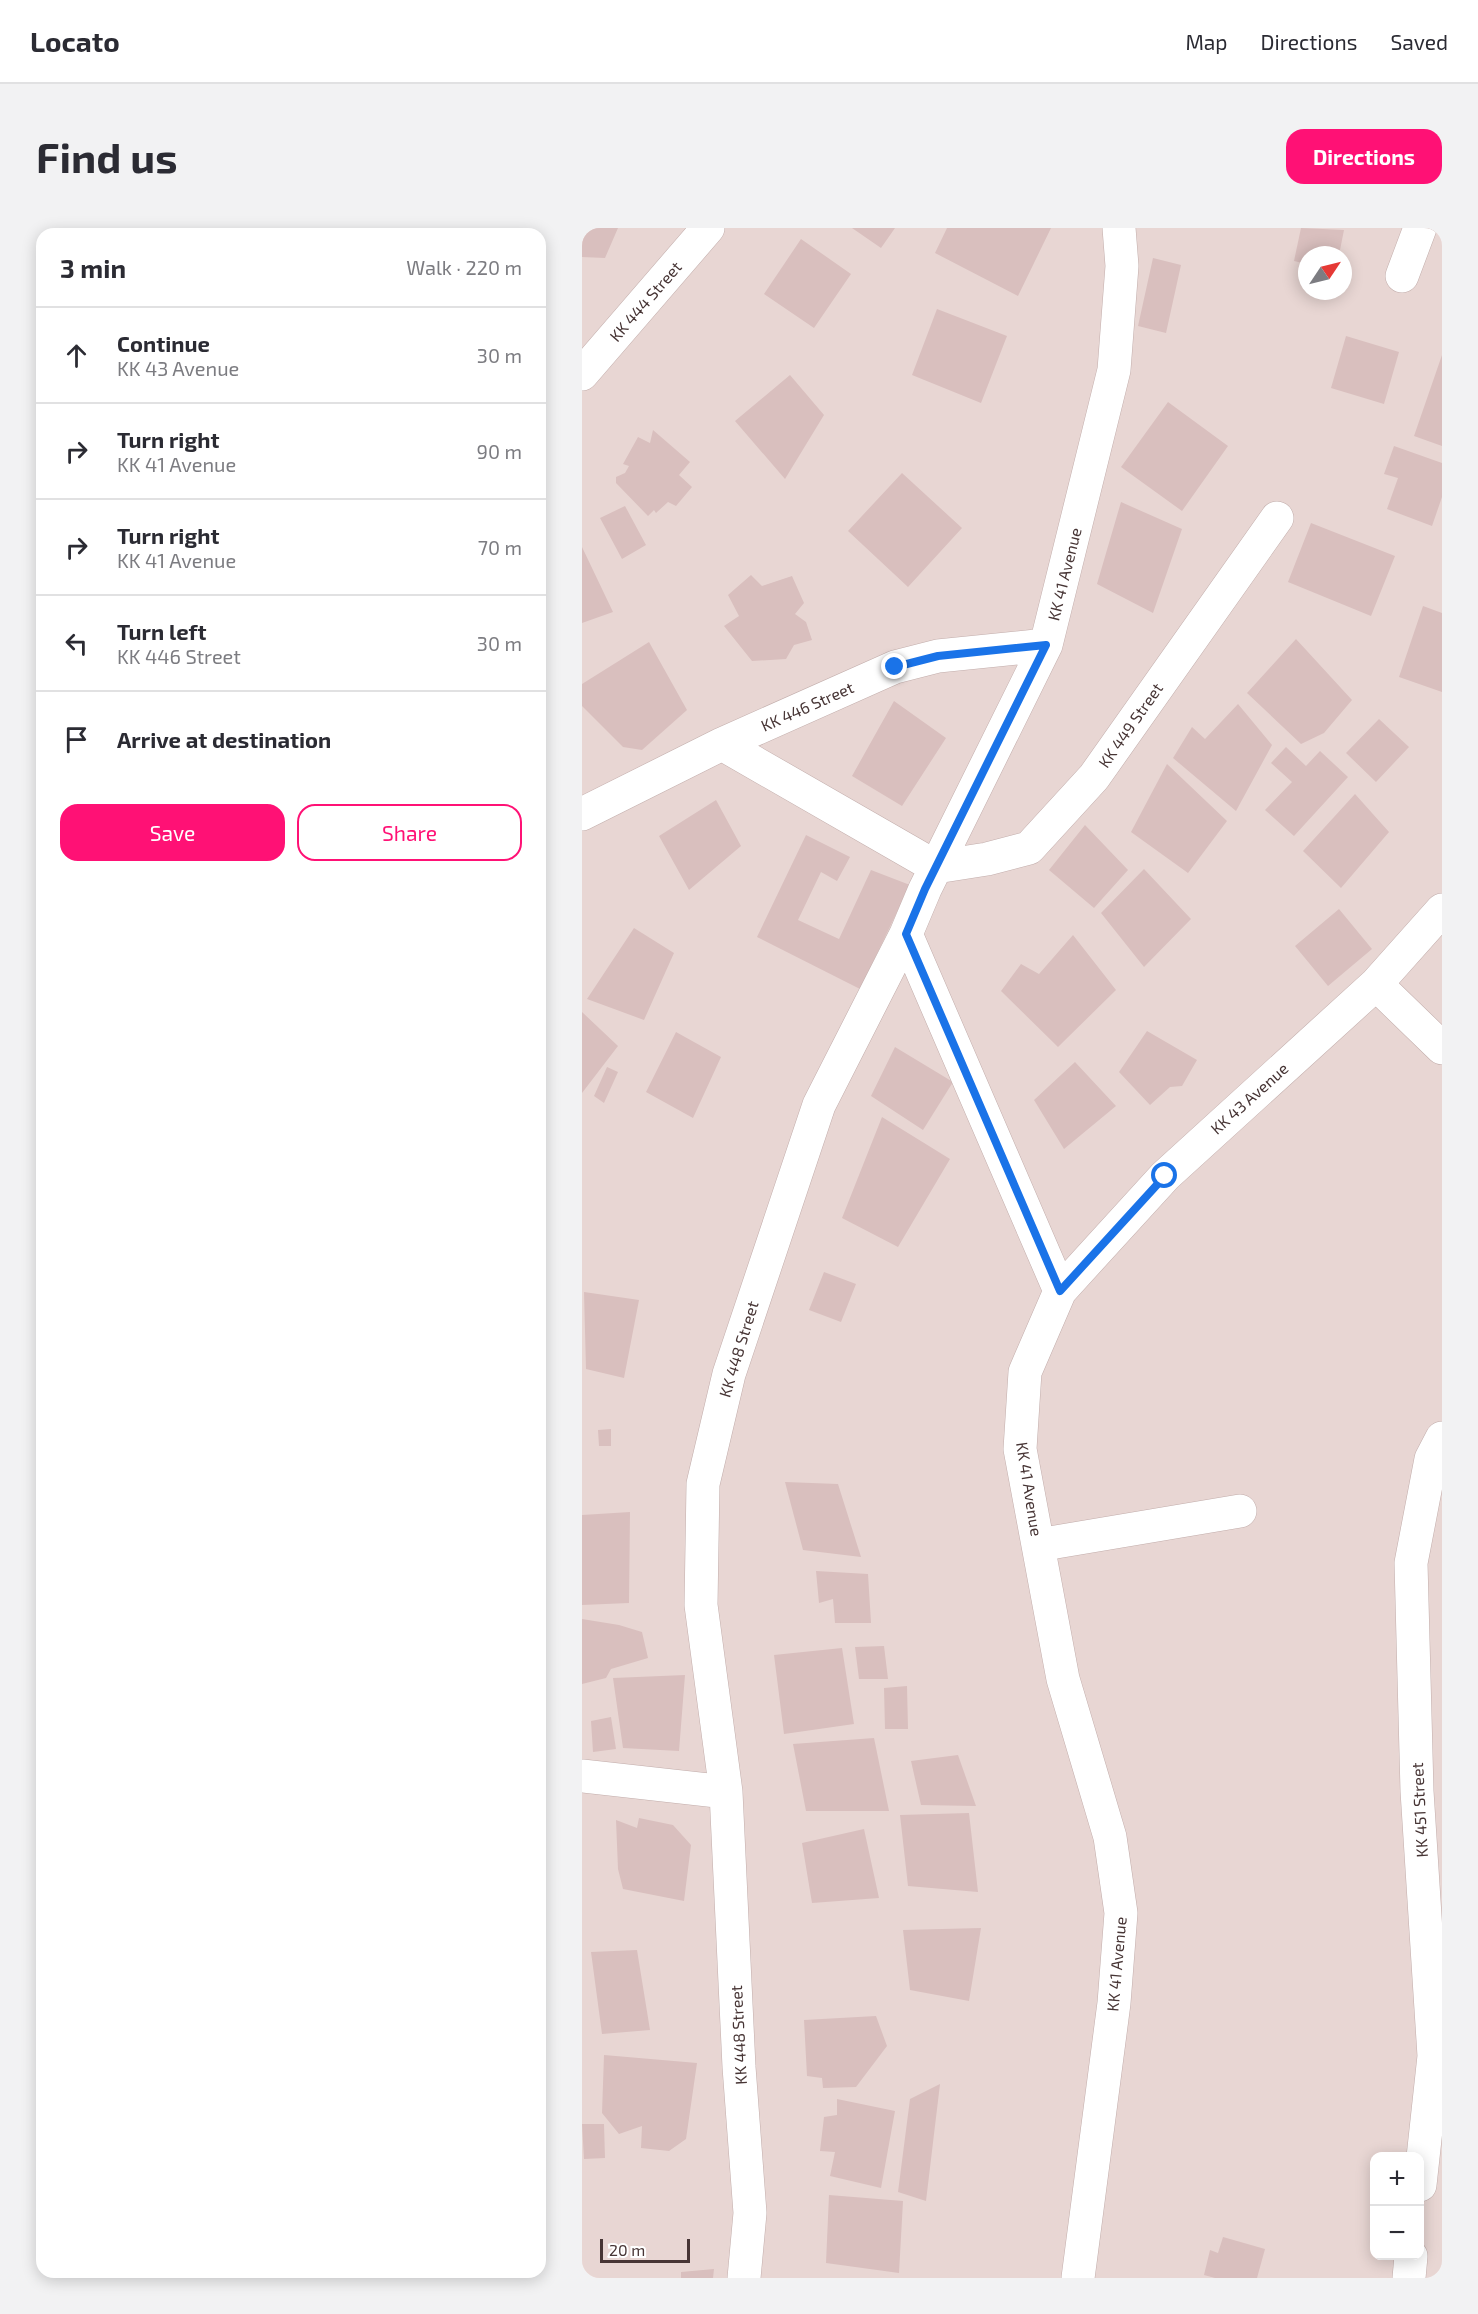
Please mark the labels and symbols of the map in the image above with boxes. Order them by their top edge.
north arrow [1298,246,1352,300]
street label: KK 444 Street [605,257,685,345]
street label: KK 41 Avenue [1043,525,1085,623]
route end [881,653,907,679]
street label: KK 446 Street [758,677,856,735]
street label: KK 449 Street [1094,679,1166,771]
street label: KK 43 Avenue [1206,1058,1292,1138]
route start [1151,1162,1177,1188]
street label: KK 448 Street [714,1299,762,1399]
street label: KK 41 Avenue [1013,1440,1047,1538]
street label: KK 451 Street [1407,1762,1431,1858]
street label: KK 41 Avenue [1102,1916,1130,2012]
street label: KK 448 Street [726,1985,750,2085]
scale bar [600,2236,690,2264]

